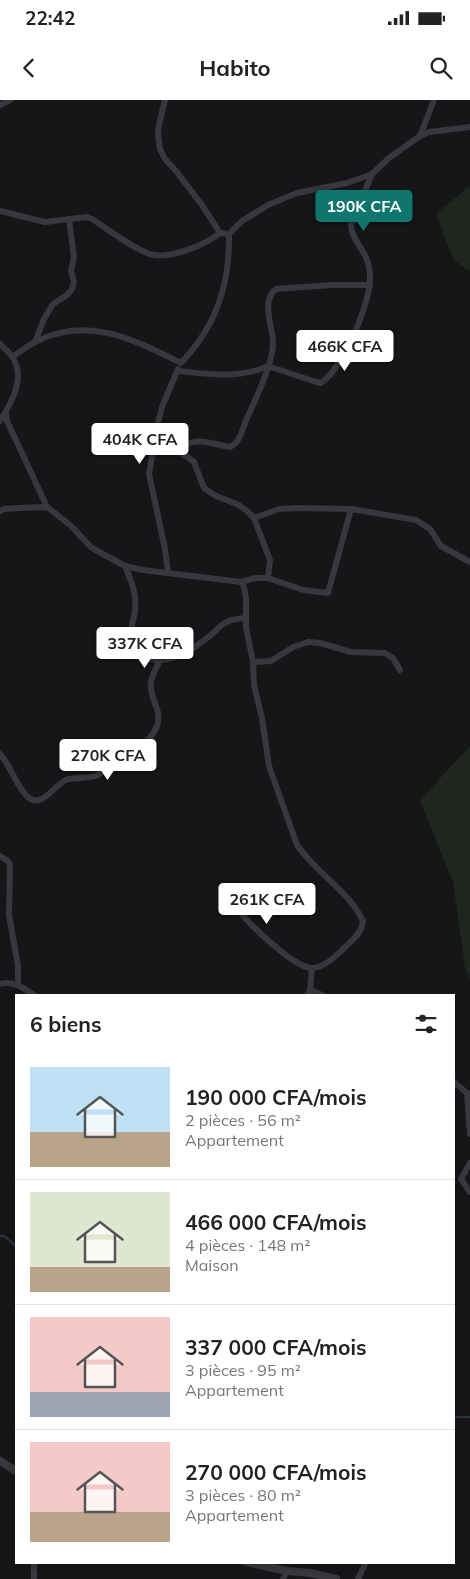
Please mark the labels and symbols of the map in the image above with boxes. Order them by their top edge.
pin: 190K CFA [312,190,416,232]
pin: 466K CFA [293,330,397,372]
pin: 404K CFA [88,422,192,465]
pin: 337K CFA [93,626,197,669]
pin: 270K CFA [56,738,160,781]
pin: 261K CFA [215,882,319,925]

